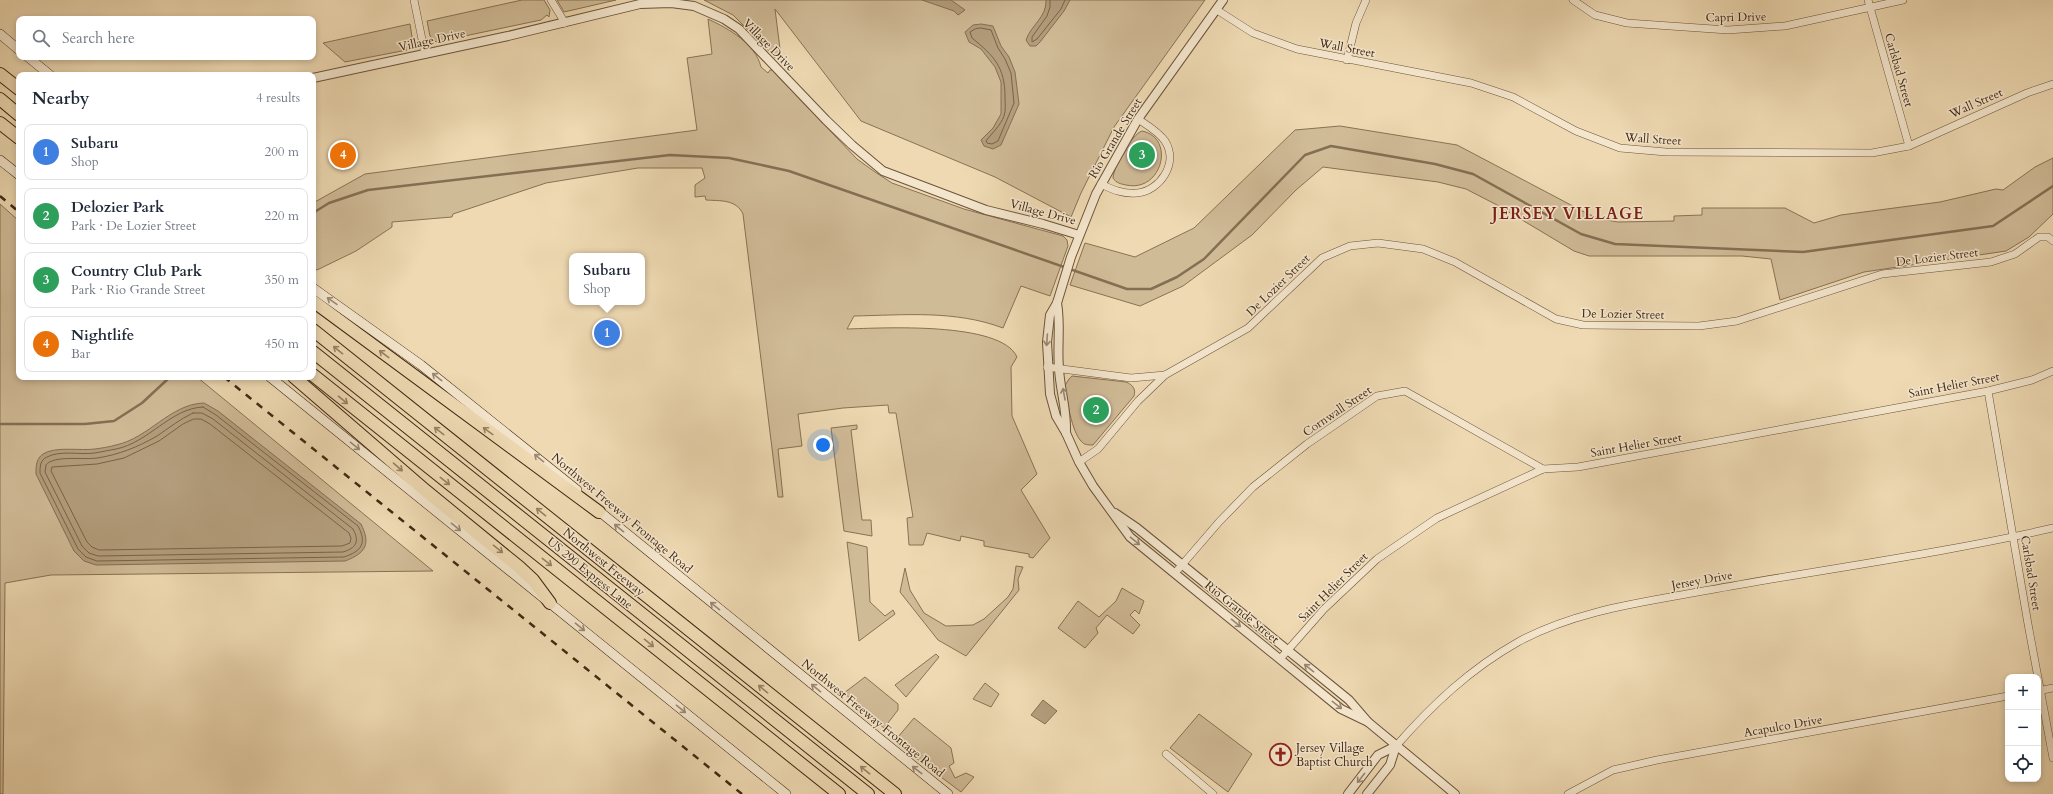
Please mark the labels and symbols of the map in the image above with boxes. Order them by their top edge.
street label: Capri Drive [1705,8,1767,26]
street label: Village Drive [739,15,799,75]
street label: Village Drive [397,25,467,55]
street label: Carlsbad Street [1881,31,1917,109]
street label: Wall Street [1317,35,1377,61]
street label: Wall Street [1946,84,2005,122]
street label: Rio Grande Street [1085,95,1145,181]
street label: Wall Street [1623,129,1682,149]
pin: 4 [330,140,356,170]
pin: 3 [1129,140,1155,170]
street label: Village Drive [1008,195,1078,229]
district label: JERSEY VILLAGE [1490,203,1644,225]
street label: De Lozier Street [1895,244,1979,270]
street label: De Lozier Street [1243,250,1313,320]
one-way arrow [326,297,337,305]
street label: De Lozier Street [1581,305,1665,323]
pin: 1 [594,318,620,348]
one-way arrow [1044,333,1051,346]
one-way arrow [333,346,344,355]
one-way arrow [378,350,389,358]
street label: Saint Helier Street [1907,368,2001,402]
one-way arrow [432,373,443,381]
street label: Cornwall Street [1299,382,1375,440]
one-way arrow [1059,388,1067,401]
one-way arrow [338,395,349,404]
pin: 2 [1083,395,1109,425]
one-way arrow [434,426,445,435]
one-way arrow [483,427,494,435]
street label: Saint Helier Street [1589,429,1683,461]
your location [813,435,833,455]
one-way arrow [349,441,360,450]
street label: Northwest Freeway Frontage Road [549,450,695,576]
one-way arrow [533,454,544,462]
one-way arrow [393,462,403,471]
one-way arrow [440,476,451,485]
one-way arrow [535,507,546,516]
one-way arrow [451,523,461,532]
one-way arrow [614,524,625,533]
street label: Northwest Freeway [560,525,648,599]
street label: US 290 Express Lane [544,533,636,613]
street label: Carlsbad Street [2017,534,2045,612]
one-way arrow [1129,537,1140,545]
one-way arrow [493,545,503,554]
street label: Saint Helier Street [1295,549,1371,625]
one-way arrow [542,557,553,566]
street label: Jersey Drive [1668,567,1734,594]
street label: Rio Grande Street [1202,577,1283,647]
one-way arrow [710,602,721,611]
one-way arrow [1230,618,1241,627]
one-way arrow [575,623,585,632]
one-way arrow [643,638,654,647]
street label: Northwest Freeway Frontage Road [798,655,948,781]
one-way arrow [1303,663,1314,672]
one-way arrow [757,684,768,693]
one-way arrow [811,684,821,693]
one-way arrow [1331,700,1342,709]
one-way arrow [676,705,686,714]
street label: Acapulco Drive [1742,711,1824,741]
place label: Jersey Village Baptist Church [1294,740,1373,770]
church icon: Jersey Village Baptist Church [1267,742,1293,768]
one-way arrow [859,765,870,774]
one-way arrow [912,766,923,774]
one-way arrow [1356,772,1365,783]

